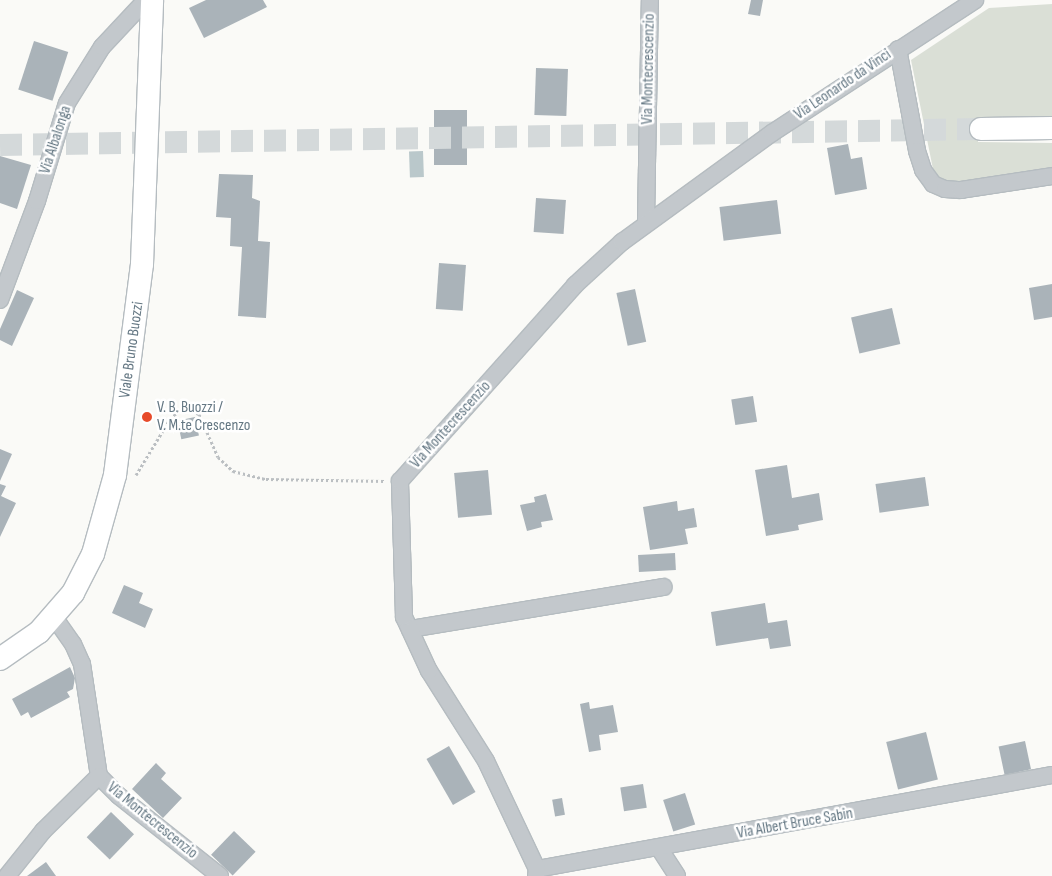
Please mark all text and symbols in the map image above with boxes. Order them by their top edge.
street label: Via Montecrescenzio [638,13,660,125]
street label: Via Leonardo da Vinci [791,46,895,124]
street label: Via Albalonga [36,104,76,176]
street label: Viale Bruno Buozzi [116,300,148,400]
street label: Via Montecrescenzio [407,377,495,473]
place label: V. B. Buozzi / V. M.te Crescenzo [157,398,250,436]
marker: V. B. Buozzi / V. M.te Crescenzo [141,411,153,423]
street label: Via Montecrescenzio [103,779,201,863]
street label: Via Albert Bruce Sabin [736,804,854,844]

